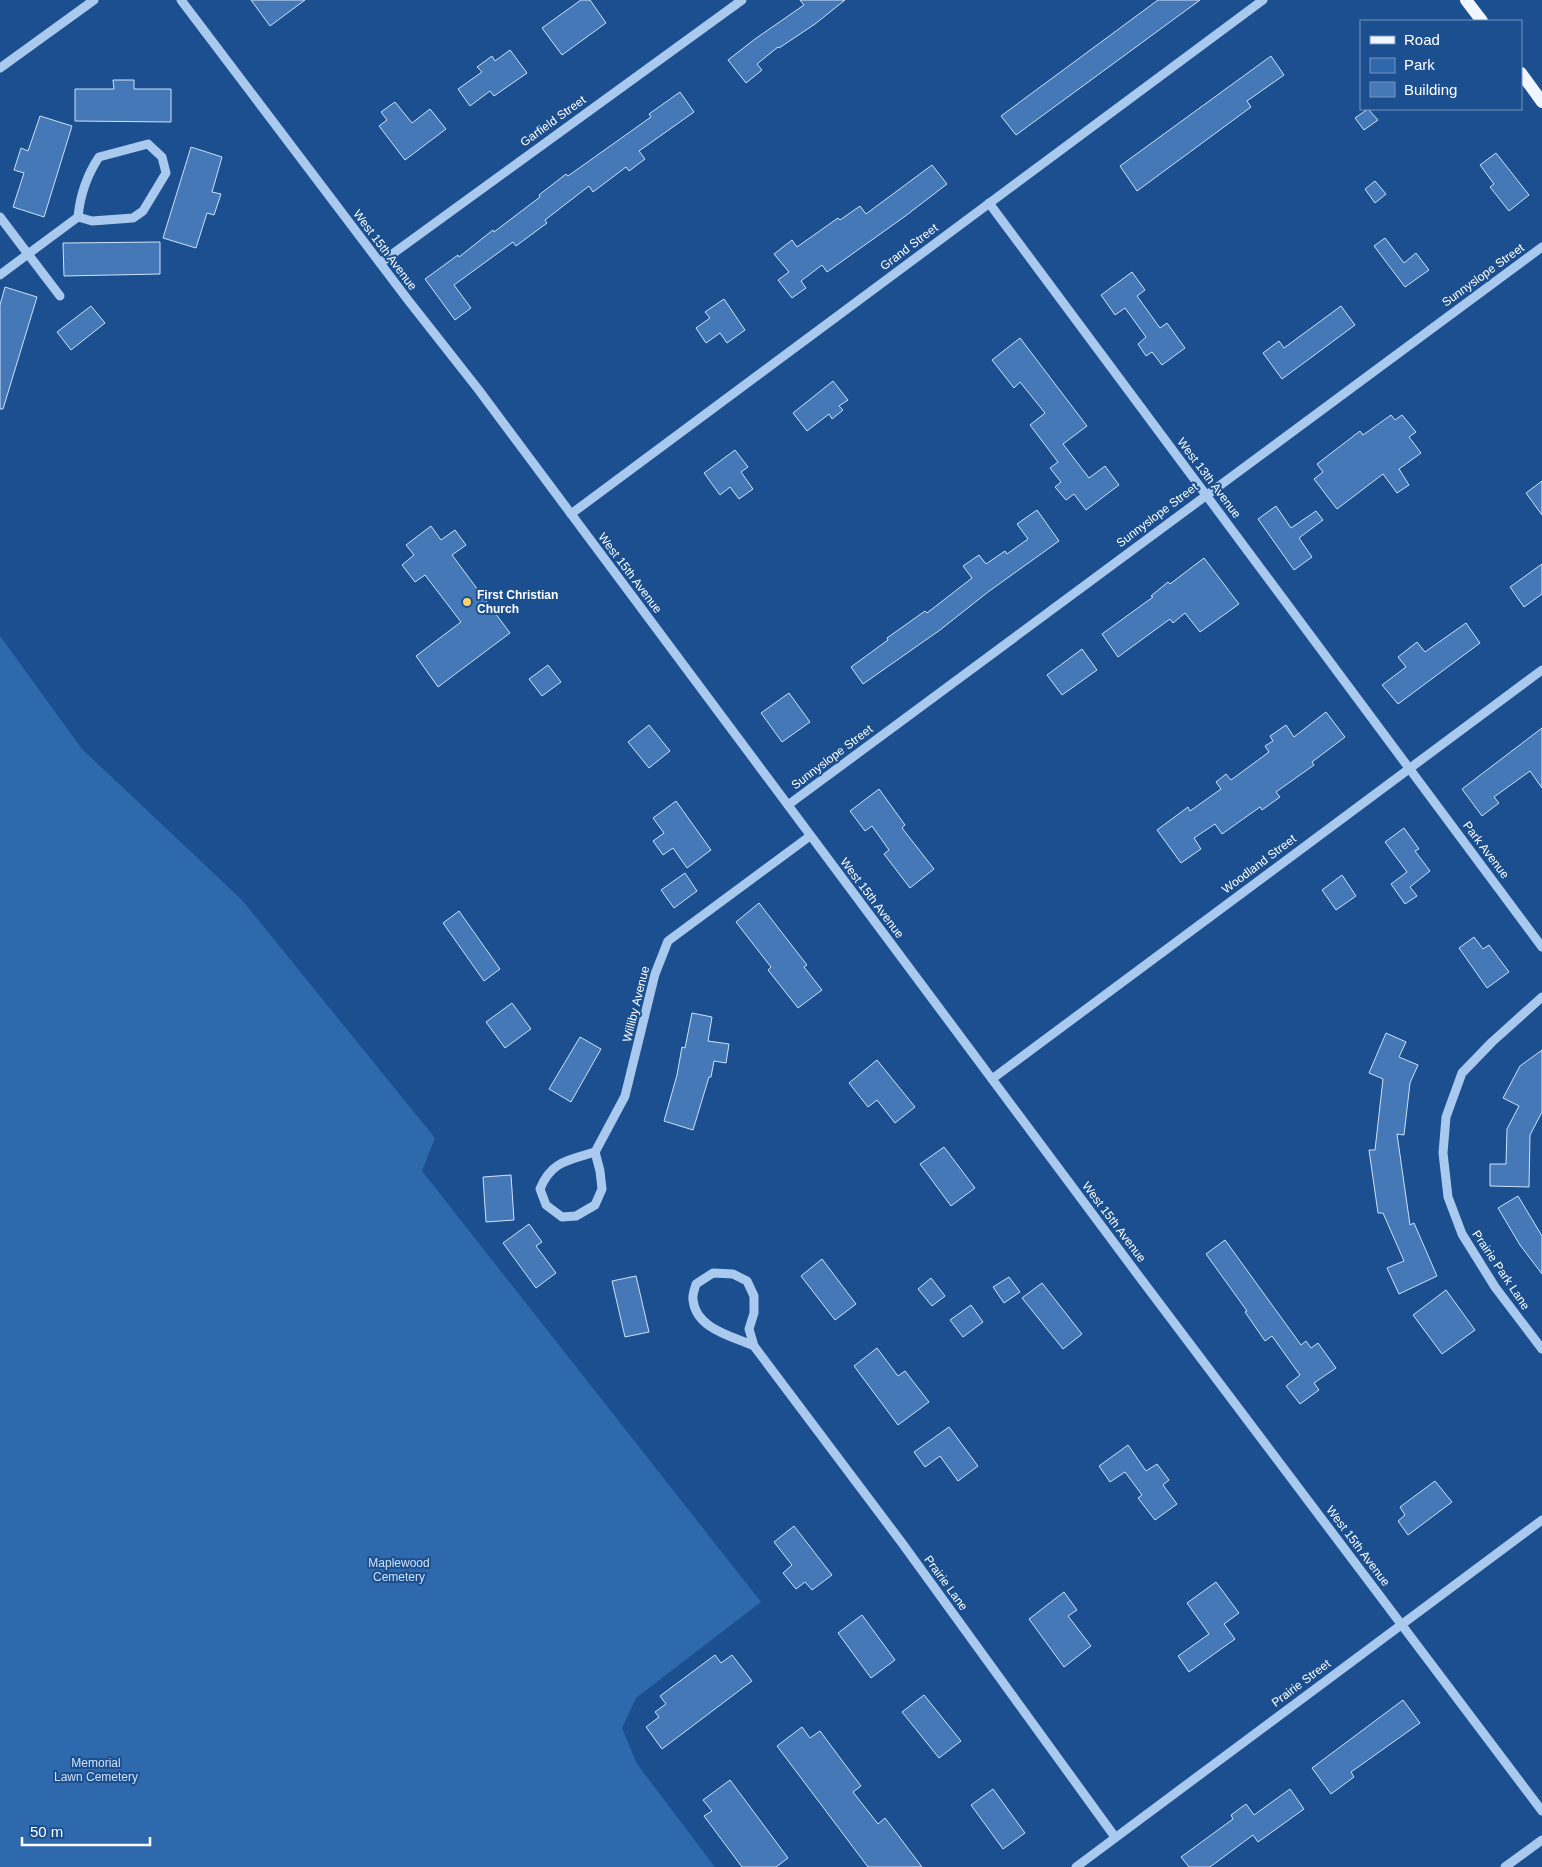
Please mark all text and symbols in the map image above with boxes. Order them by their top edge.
legend [1360,20,1522,110]
text: Road [1404,31,1440,48]
text: Park [1404,56,1435,73]
text: Building [1404,81,1457,98]
street label: Garfield Street [518,92,589,149]
street label: West 15th Avenue [350,207,420,293]
street label: Grand Street [877,220,941,273]
street label: Sunnyslope Street [1439,240,1527,309]
street label: West 13th Avenue [1174,435,1244,521]
street label: Sunnyslope Street [1114,480,1201,550]
street label: West 15th Avenue [595,530,665,616]
place label: First Christian Church [477,588,558,616]
marker: First Christian Church [461,596,473,608]
street label: Sunnyslope Street [789,722,876,792]
street label: Park Avenue [1460,819,1512,882]
street label: Woodland Street [1219,831,1299,896]
street label: West 15th Avenue [837,855,907,941]
street label: Williby Avenue [620,964,652,1043]
street label: West 15th Avenue [1079,1179,1149,1265]
street label: Prairie Park Lane [1469,1228,1533,1313]
street label: West 15th Avenue [1323,1503,1393,1589]
street label: Prairie Lane [921,1553,971,1614]
park label: Maplewood Cemetery [368,1556,430,1584]
street label: Prairie Street [1269,1656,1334,1710]
park label: Memorial Lawn Cemetery [54,1756,138,1784]
scale bar [22,1814,150,1846]
text: 50 m [30,1823,63,1840]

